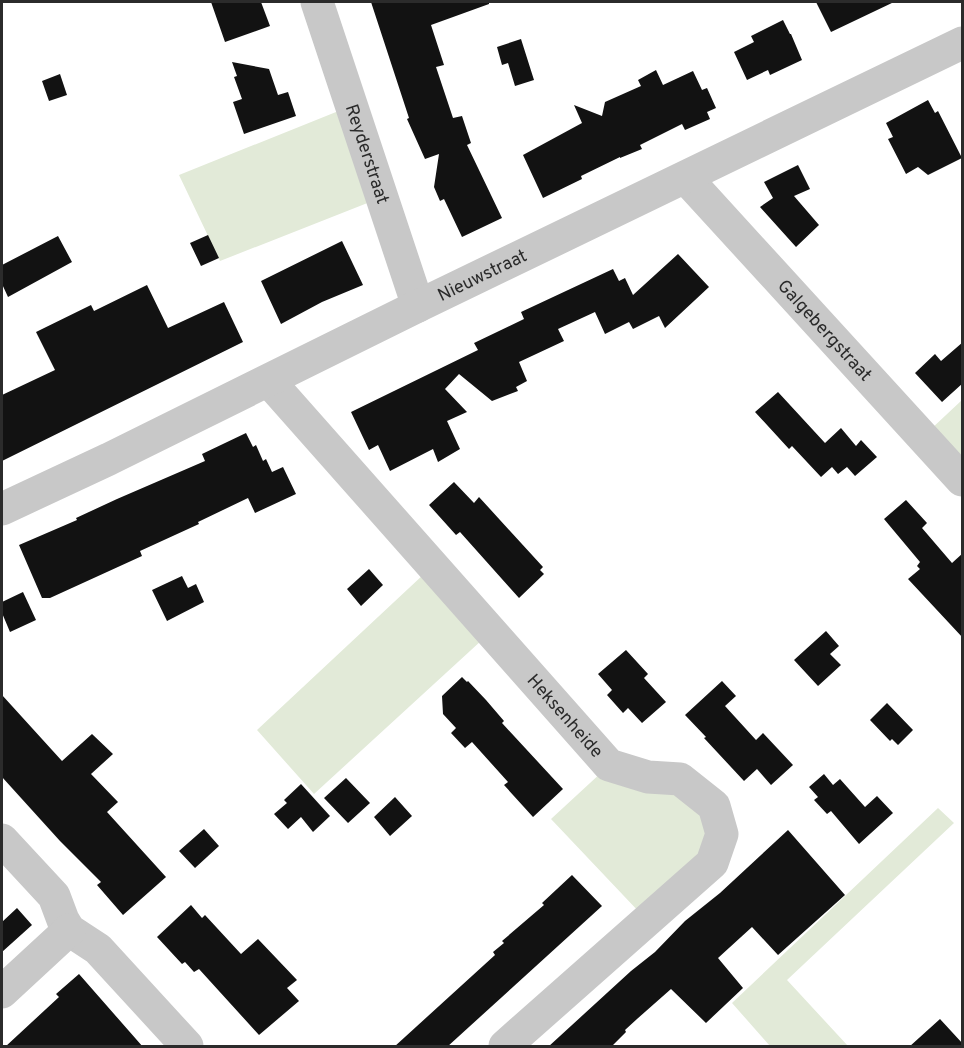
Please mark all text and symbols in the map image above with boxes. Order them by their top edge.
street label: Reyderstraat [339,101,393,207]
street label: Nieuwstraat [434,245,531,308]
street label: Galgebergstraat [772,275,876,387]
street label: Heksenheide [521,670,607,763]

